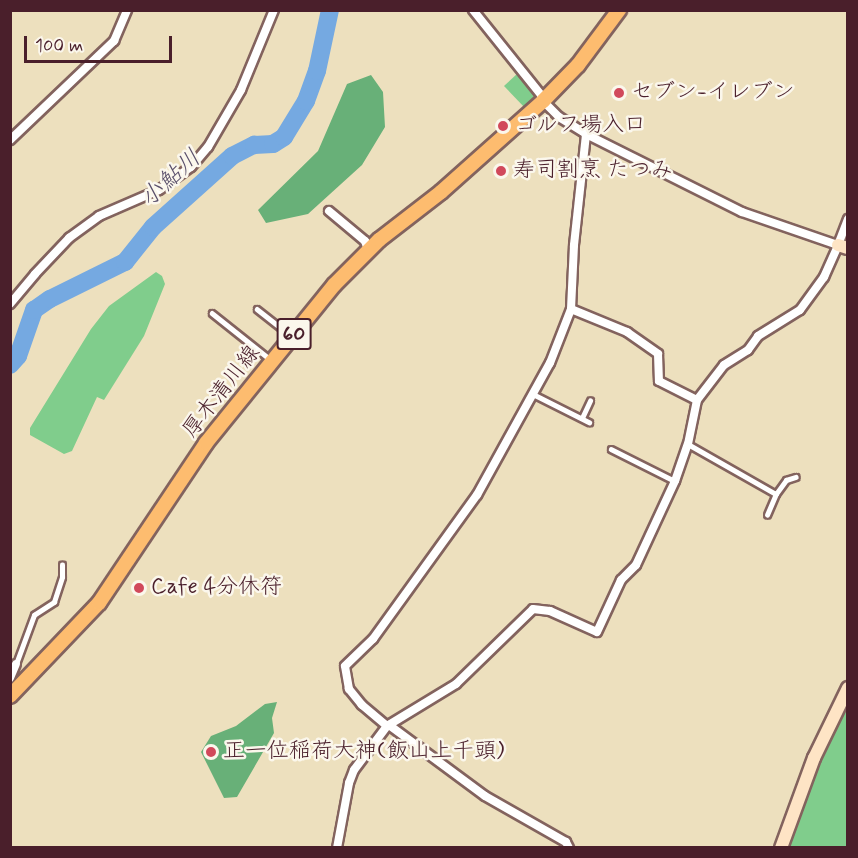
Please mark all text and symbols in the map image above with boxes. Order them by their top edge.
scale bar [27,24,176,62]
text: 100 m [35,34,83,58]
place label: セブン-イレブン [631,80,795,106]
marker: セブン-イレブン [612,86,626,100]
place label: ゴルフ場入口 [515,113,647,139]
marker: ゴルフ場入口 [496,119,510,133]
water label: 小鮎川 [135,144,207,214]
place label: 寿司割烹 たつみ [513,158,673,184]
marker: 寿司割烹 たつみ [494,164,508,178]
road number: 60 [276,316,312,352]
street label: 厚木清川線 [178,341,266,443]
place label: Cafe 4分休符 [151,575,282,601]
marker: Cafe 4分休符 [132,581,146,595]
place label: 正一位稲荷大神(飯山上千頭) [223,739,504,765]
marker: 正一位稲荷大神(飯山上千頭) [204,745,218,759]

